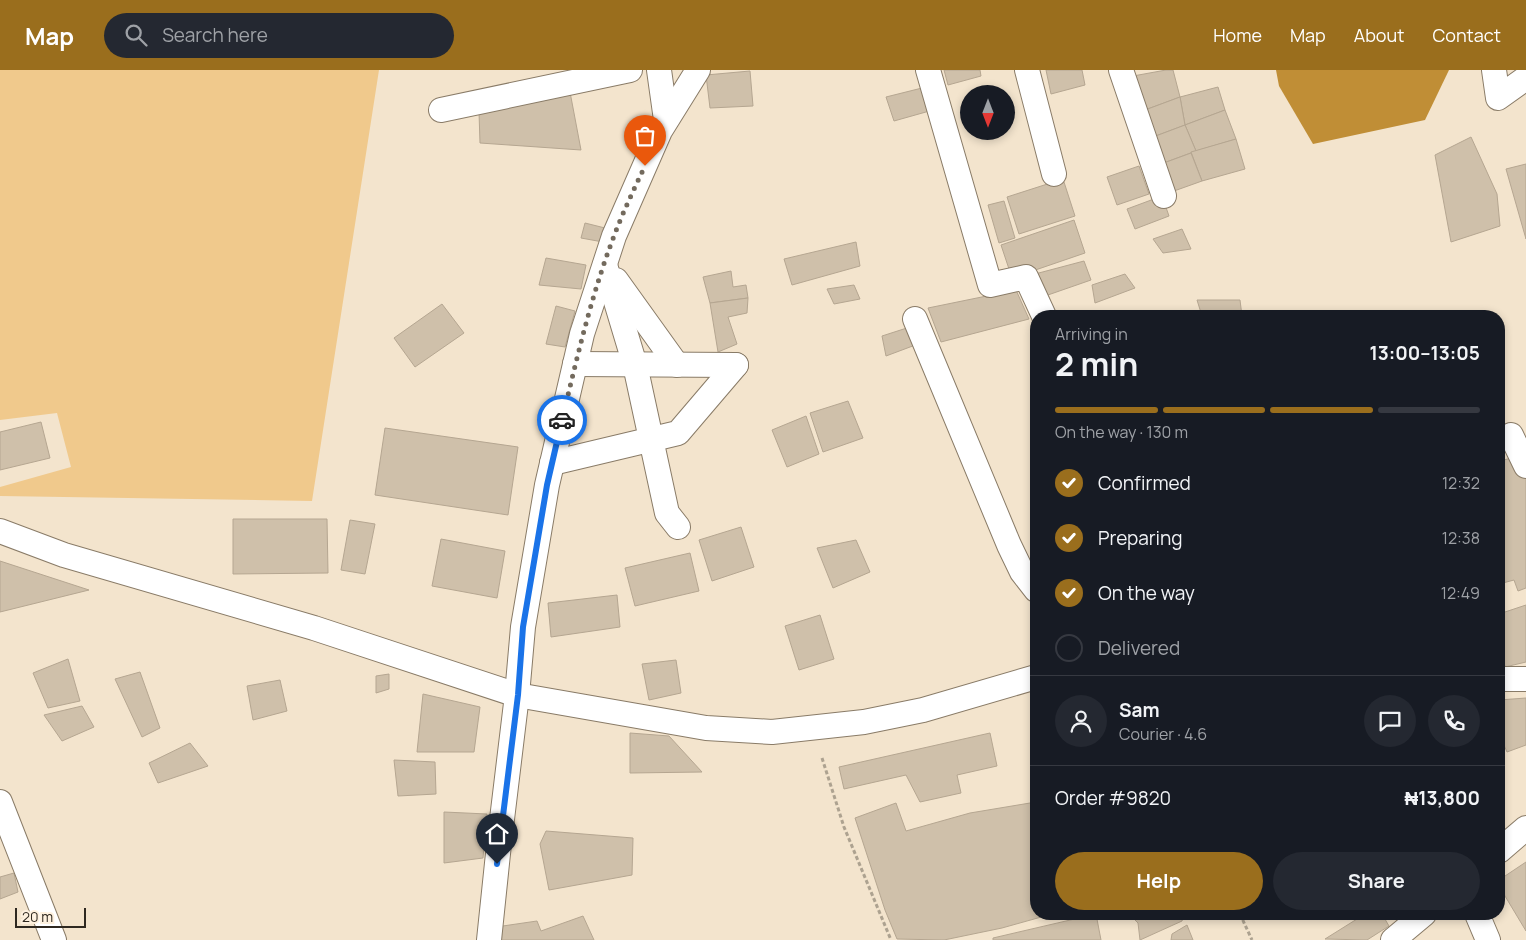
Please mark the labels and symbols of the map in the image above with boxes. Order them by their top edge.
north arrow [960,85,1015,140]
pin [624,115,666,166]
courier [537,395,587,445]
pin [476,813,518,864]
scale bar [15,905,86,928]

